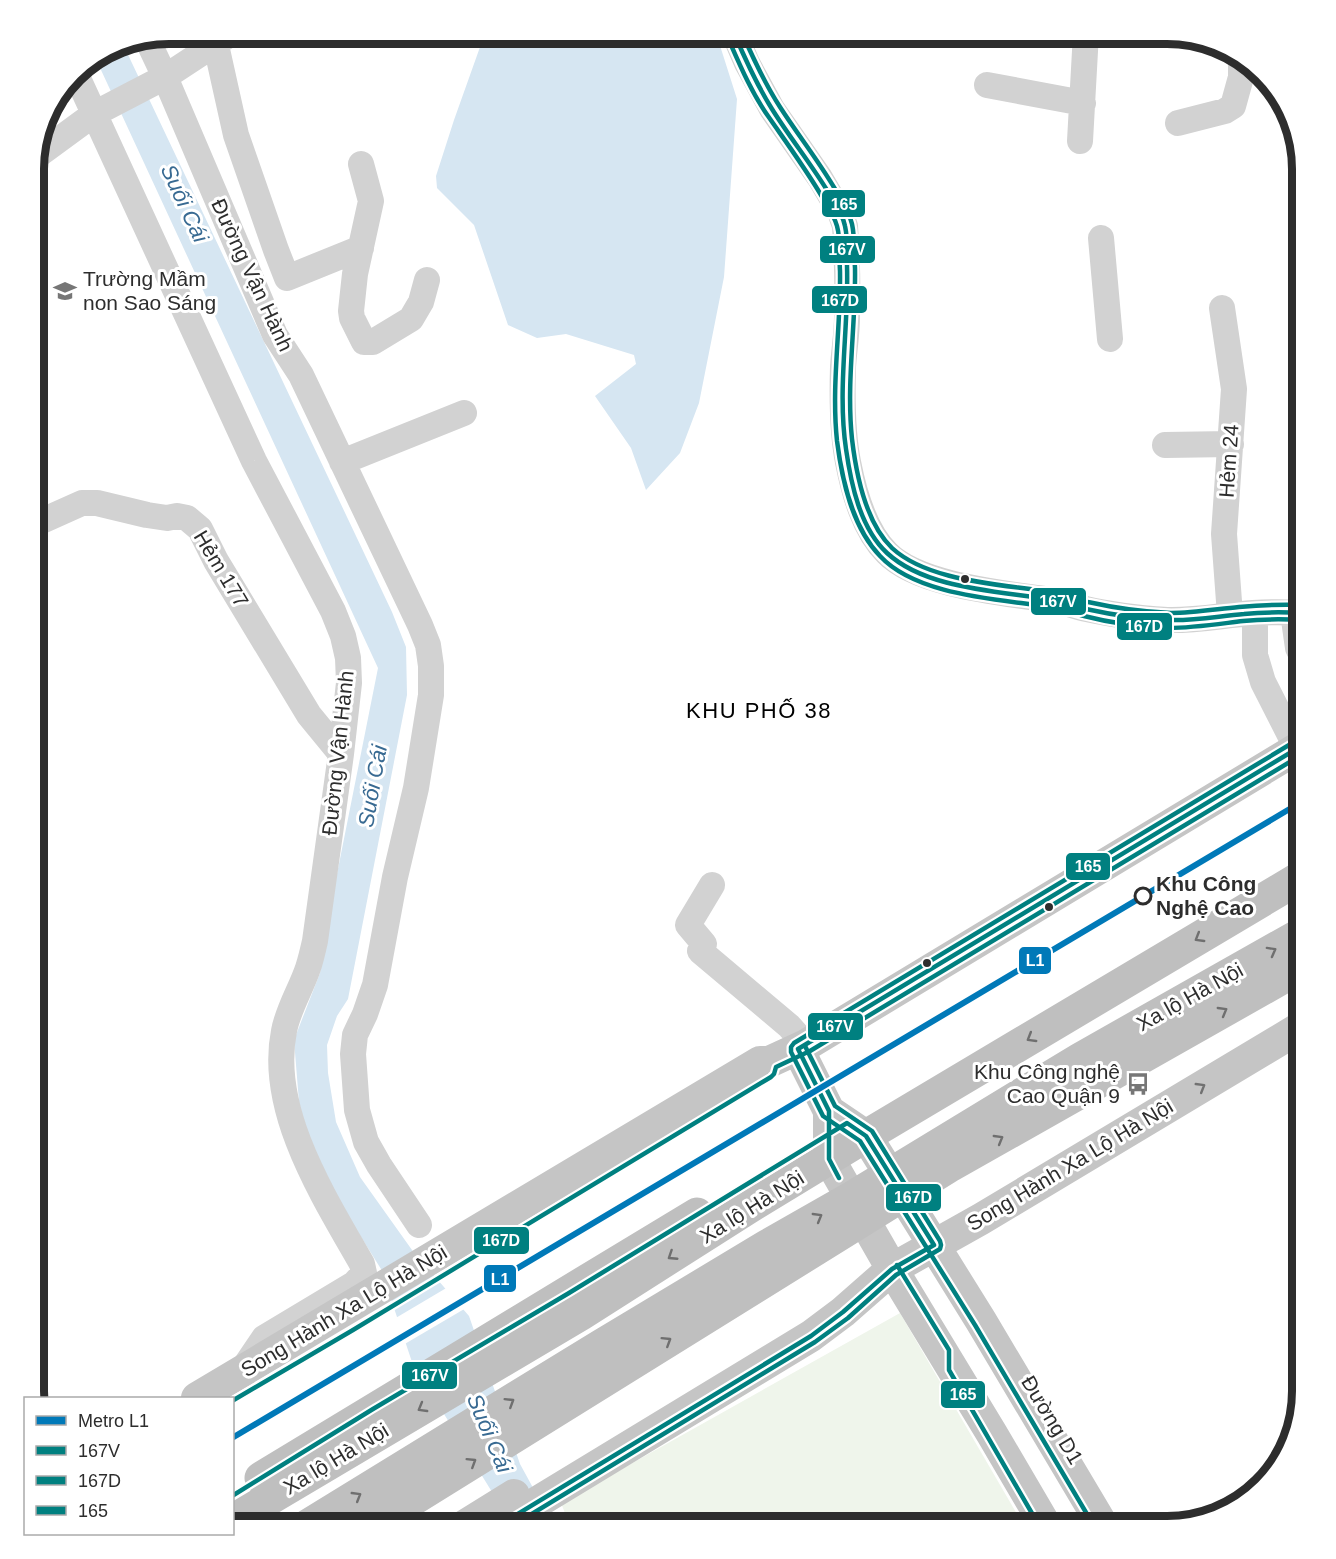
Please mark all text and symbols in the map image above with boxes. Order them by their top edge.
water label: Suối Cái [156,160,214,247]
line badge: 165 [821,189,866,218]
street label: Đường Vận Hành [207,195,298,355]
text: 165 [831,196,857,213]
line badge: 167V [819,235,876,264]
text: 167V [828,241,866,258]
place label: Trường Mầm non Sao Sáng [83,267,216,314]
school or university icon: Trường Mầm non Sao Sáng [52,278,78,304]
line badge: 167D [811,285,868,314]
text: 167D [821,292,859,309]
street label: Hẻm 24 [1214,423,1243,498]
street label: Hẻm 177 [190,526,253,611]
unlabelled marker [959,573,971,585]
line badge: 167V [1030,587,1087,616]
text: 167V [1039,593,1077,610]
line badge: 167D [1116,612,1173,641]
text: 167D [1125,618,1163,635]
street label: Đường Vận Hành [317,669,358,836]
district label: KHU PHỐ 38 [686,697,832,723]
water label: Suối Cái [353,742,392,829]
line badge: 165 [1065,852,1111,881]
text: 165 [1075,858,1101,875]
place label: Khu Công Nghệ Cao [1156,872,1256,919]
marker: Khu Công Nghệ Cao [1134,887,1152,905]
unlabelled marker [1043,901,1055,913]
one-way arrow [1194,931,1205,943]
line badge: L1 [1018,946,1052,975]
one-way arrow [1266,947,1276,958]
text: L1 [1026,952,1044,969]
unlabelled marker [921,957,933,969]
street label: Xa lộ Hà Nội [1133,958,1247,1035]
one-way arrow [1217,1007,1227,1018]
line badge: 167V [807,1012,864,1041]
text: 167V [816,1018,854,1035]
one-way arrow [1027,1030,1037,1042]
place label: Khu Công nghệ Cao Quận 9 [974,1060,1120,1107]
bus stop icon: Khu Công nghệ Cao Quận 9 [1125,1071,1151,1097]
one-way arrow [1195,1083,1205,1095]
street label: Song Hành Xa Lộ Hà Nội [963,1094,1177,1235]
one-way arrow [993,1134,1003,1146]
street label: Xa lộ Hà Nội [696,1166,808,1248]
line badge: 167D [885,1183,942,1212]
text: 167D [894,1189,932,1206]
one-way arrow [812,1213,822,1224]
line badge: 167D [473,1226,530,1255]
text: 167D [482,1232,520,1249]
street label: Song Hành Xa Lộ Hà Nội [237,1240,451,1381]
one-way arrow [668,1249,678,1261]
line badge: L1 [483,1264,517,1293]
text: L1 [491,1271,509,1288]
one-way arrow [661,1337,672,1348]
line badge: 167V [401,1361,458,1390]
text: 167V [411,1367,449,1384]
street label: Đường D1 [1017,1371,1088,1468]
line badge: 165 [940,1380,986,1409]
text: 165 [950,1386,976,1403]
water label: Suối Cái [462,1390,518,1477]
legend [24,1397,234,1535]
one-way arrow [504,1397,514,1409]
one-way arrow [418,1401,428,1412]
text: Metro L1 [78,1411,149,1431]
street label: Xa lộ Hà Nội [279,1418,392,1499]
text: 167V [78,1441,120,1461]
one-way arrow [466,1458,476,1470]
text: 167D [78,1471,121,1491]
one-way arrow [351,1491,361,1503]
text: 165 [78,1501,108,1521]

